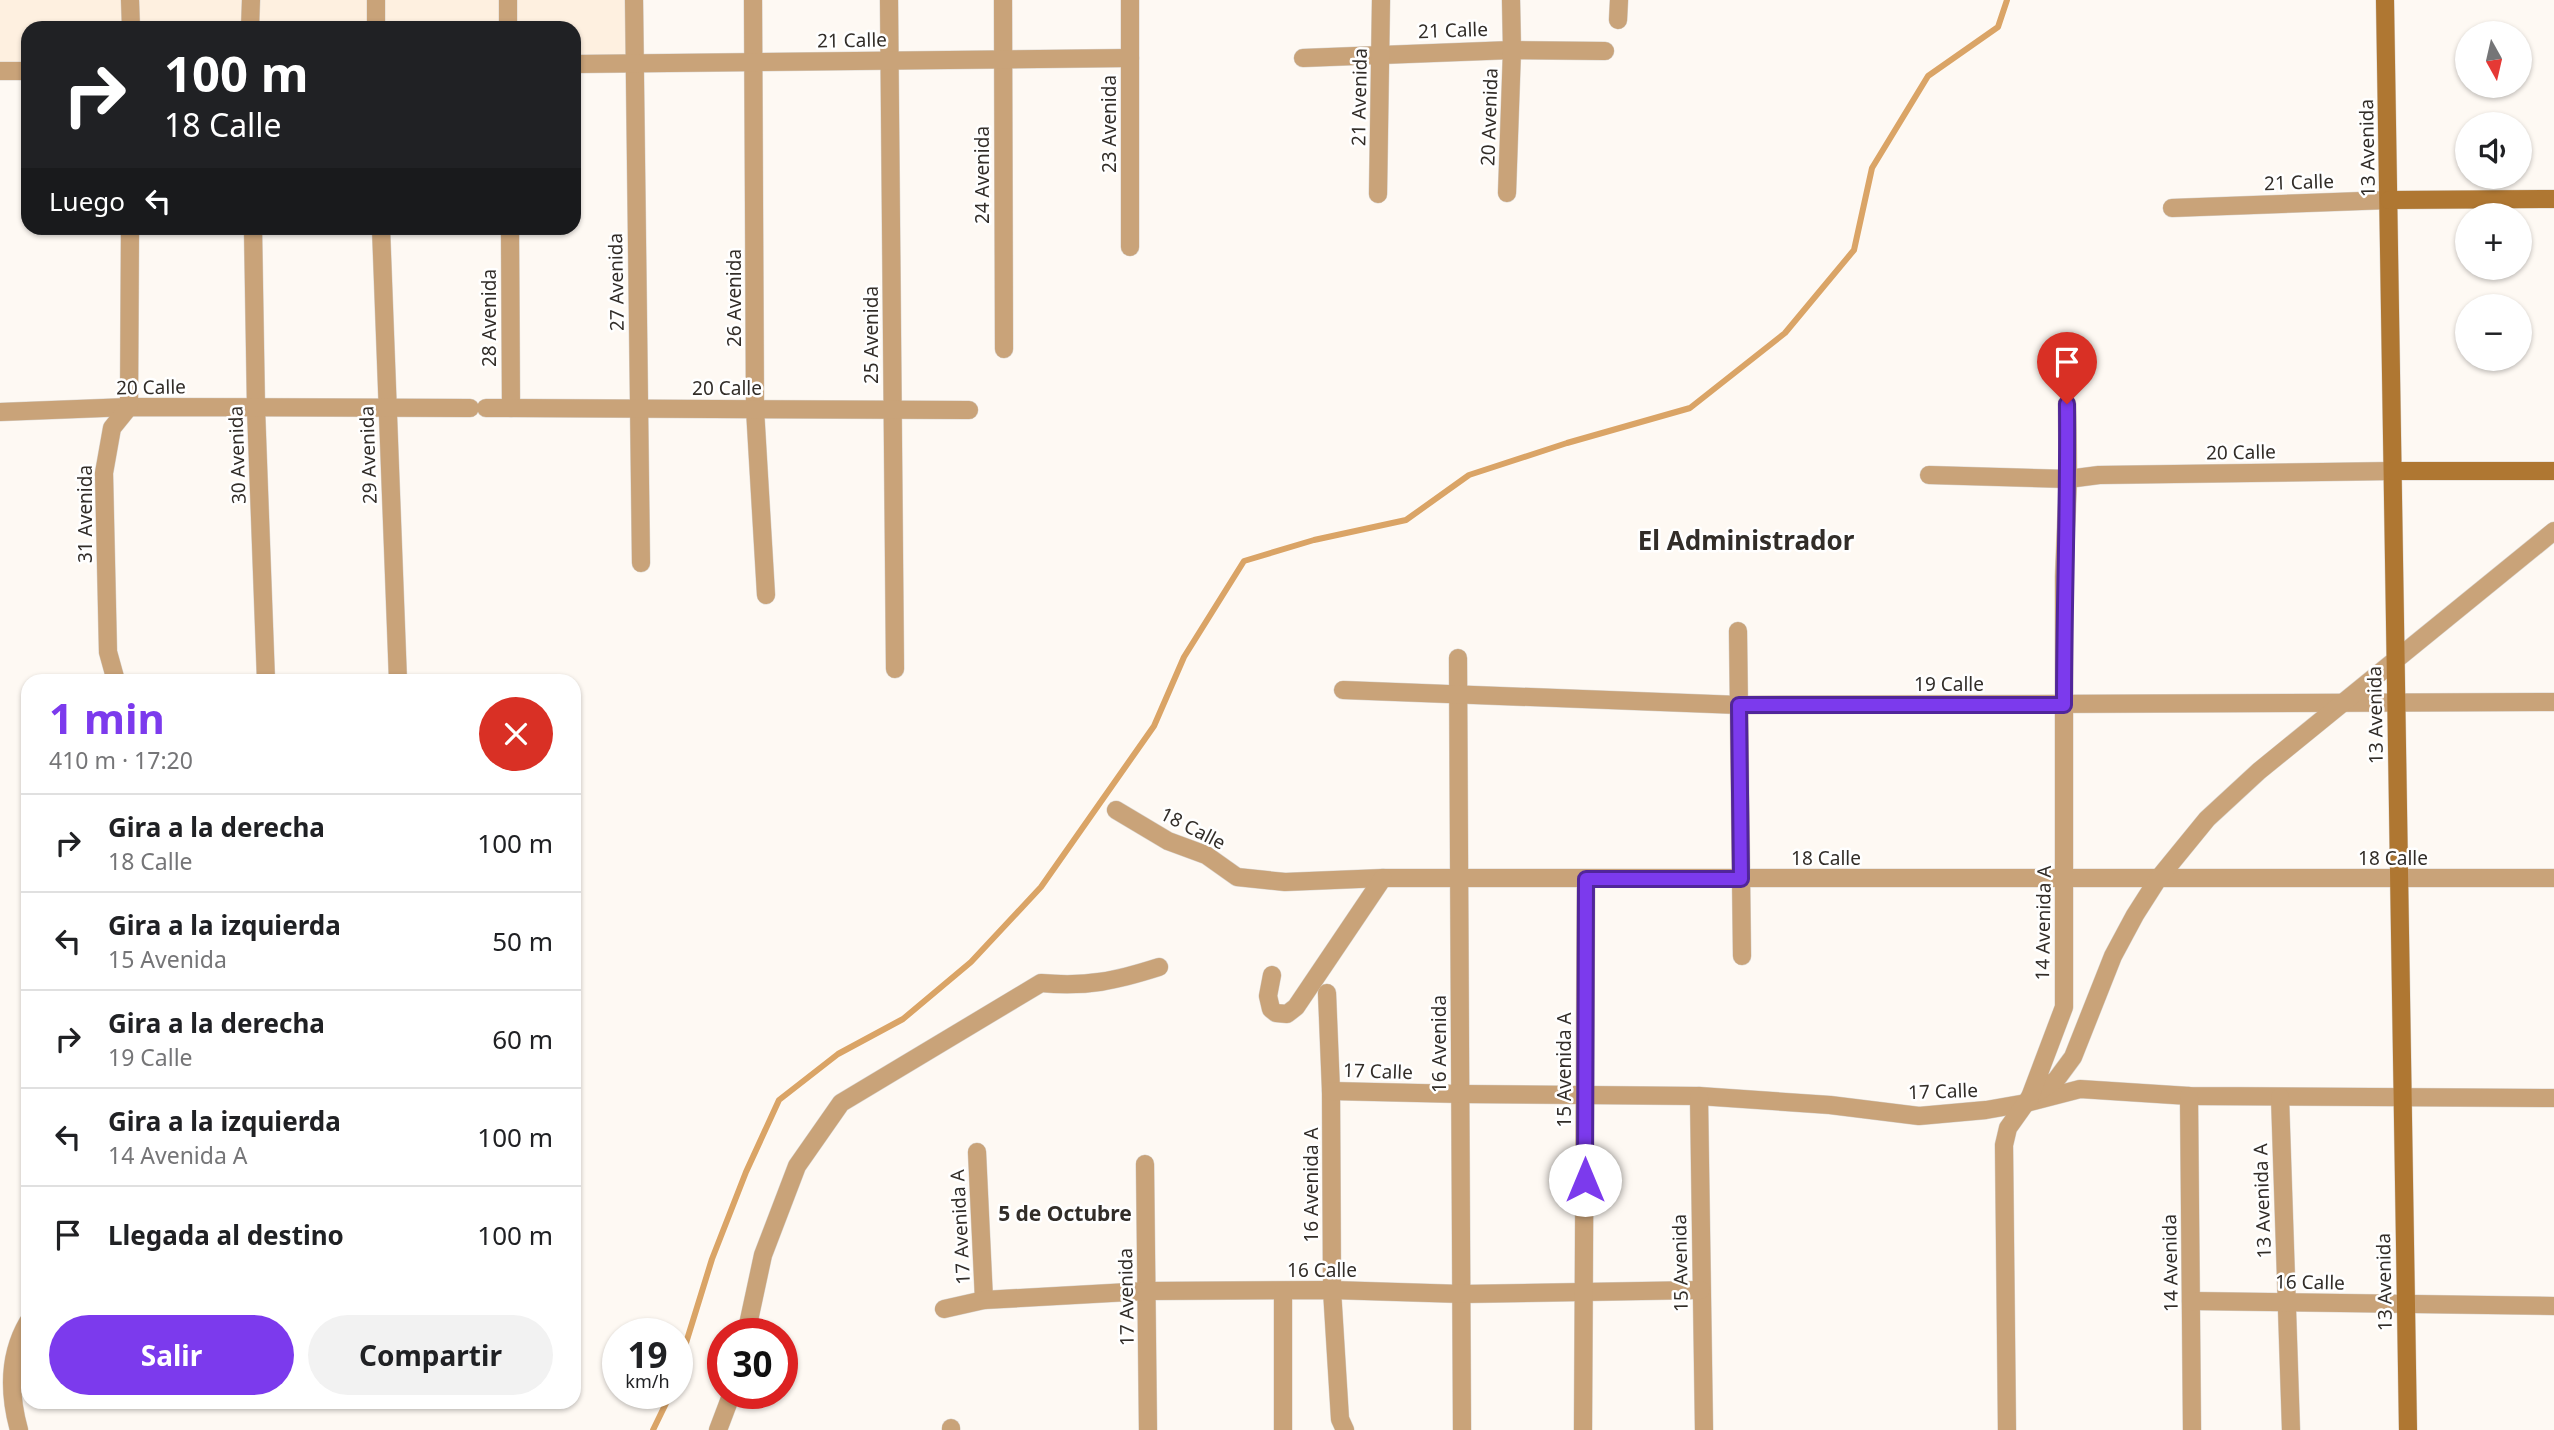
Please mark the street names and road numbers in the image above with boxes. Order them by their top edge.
street label: 21 Calle [1418,16,1488,44]
street label: 21 Calle [817,26,887,54]
street label: 21 Avenida [1345,48,1373,146]
street label: 20 Avenida [1474,67,1504,167]
street label: 23 Avenida [1096,75,1122,173]
street label: 13 Avenida [2353,99,2381,197]
street label: 24 Avenida [969,126,995,224]
street label: 21 Calle [2264,168,2334,196]
street label: 27 Avenida [602,233,630,331]
street label: 26 Avenida [721,249,747,347]
street label: 28 Avenida [476,269,502,367]
street label: 25 Avenida [858,286,884,384]
street label: 20 Calle [116,373,186,401]
street label: 20 Calle [692,375,762,401]
street label: 30 Avenida [222,405,252,505]
street label: 29 Avenida [353,405,383,505]
street label: 20 Calle [2206,438,2276,466]
street label: 31 Avenida [72,465,98,563]
street label: 13 Avenida [2361,666,2389,764]
street label: 19 Calle [1914,671,1984,697]
street label: 18 Calle [1156,801,1230,855]
street label: 18 Calle [1791,845,1861,871]
street label: 18 Calle [2358,845,2428,871]
street label: 14 Avenida A [2029,864,2057,981]
street label: 16 Avenida [1426,995,1452,1093]
street label: 15 Avenida A [1551,1012,1577,1128]
street label: 17 Calle [1343,1057,1413,1085]
street label: 17 Calle [1908,1077,1978,1105]
street label: 16 Avenida A [1298,1127,1324,1243]
street label: 13 Avenida A [2247,1142,2277,1259]
street label: 17 Avenida A [944,1168,976,1285]
street label: 15 Avenida [1666,1214,1694,1312]
street label: 14 Avenida [2156,1214,2184,1312]
street label: 13 Avenida [2370,1233,2398,1331]
street label: 17 Avenida [1112,1248,1140,1346]
street label: 16 Calle [1287,1257,1357,1283]
street label: 16 Calle [2275,1268,2345,1296]

